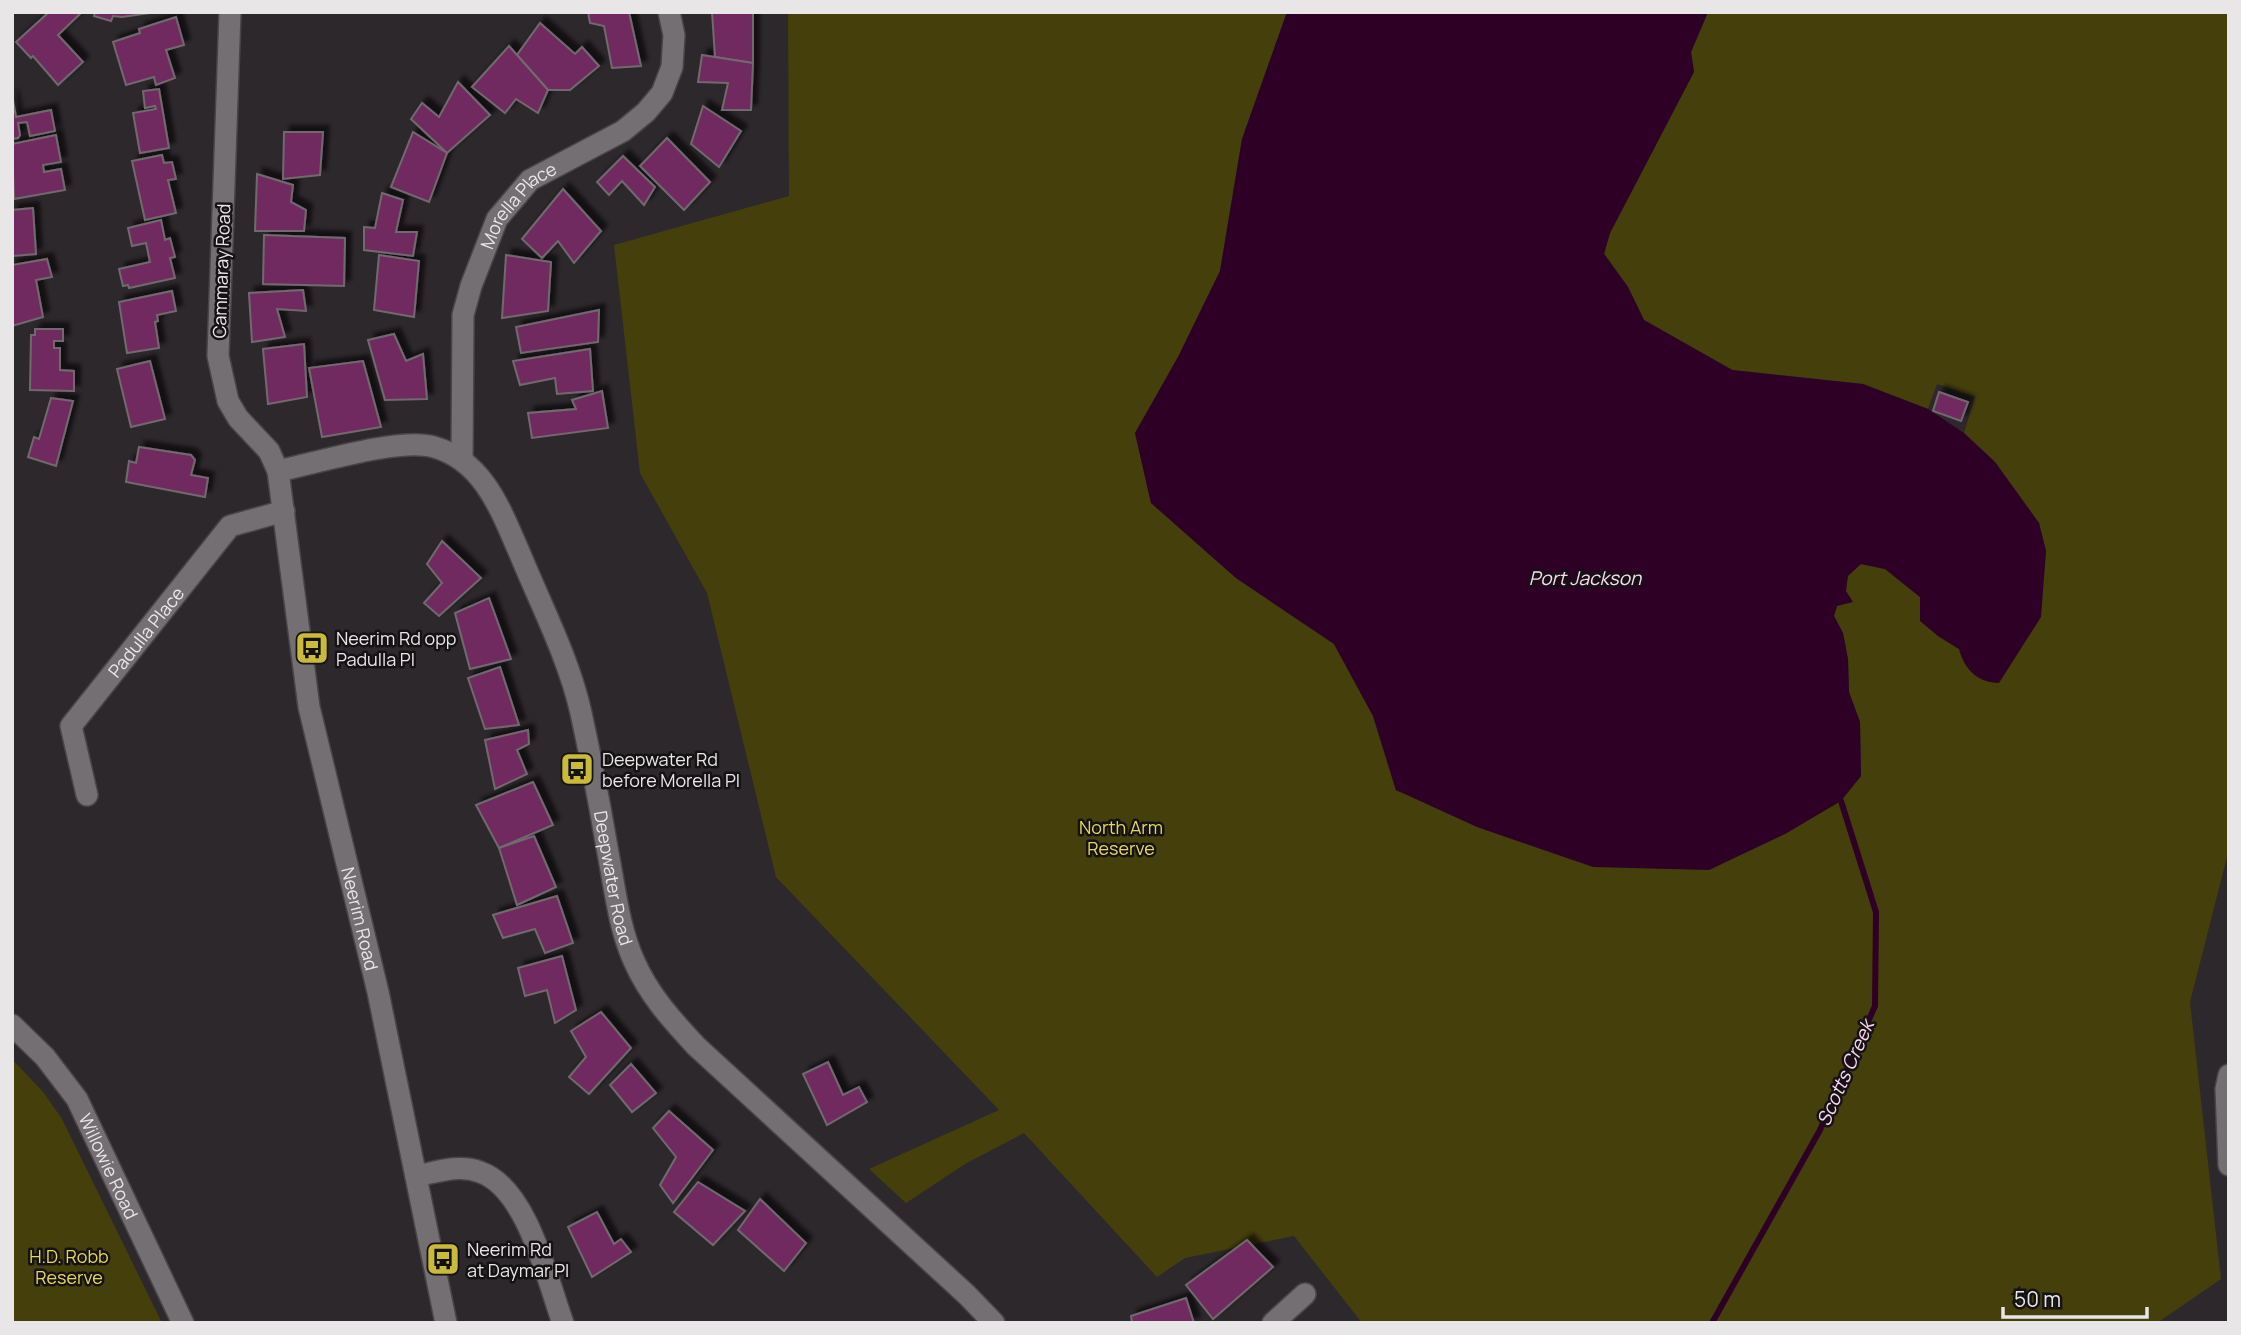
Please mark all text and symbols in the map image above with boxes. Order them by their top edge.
street label: Morella Place [475,156,560,252]
street label: Cammaray Road [207,203,235,339]
water label: Port Jackson [1529,565,1642,591]
street label: Padulla Place [102,582,189,682]
place label: Neerim Rd opp Padulla Pl [336,626,457,671]
bus stop icon: Neerim Rd opp Padulla Pl [293,629,331,667]
place label: Deepwater Rd before Morella Pl [602,747,740,792]
bus stop icon: Deepwater Rd before Morella Pl [558,750,596,788]
street label: Deepwater Road [589,809,639,948]
park label: North Arm Reserve [1079,815,1163,860]
street label: Neerim Road [336,864,384,973]
water label: Scotts Creek [1810,1014,1881,1130]
street label: Willowie Road [73,1109,144,1223]
place label: Neerim Rd at Daymar Pl [467,1237,569,1282]
bus stop icon: Neerim Rd at Daymar Pl [424,1240,462,1278]
park label: H.D. Robb Reserve [29,1244,109,1289]
scale bar [2003,1276,2146,1320]
text: 50 m [2014,1285,2061,1313]

